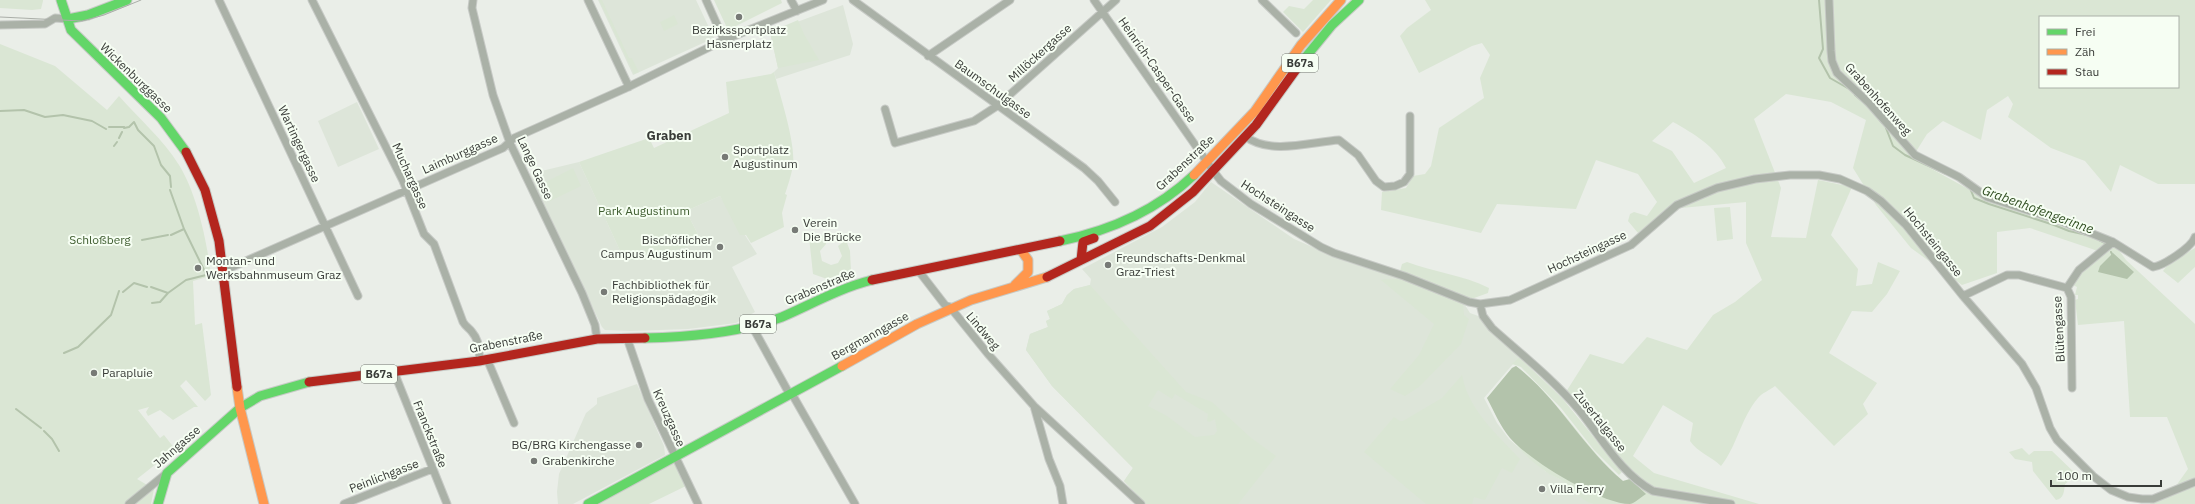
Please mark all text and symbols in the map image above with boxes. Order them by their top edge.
marker: Bezirkssportplatz Hasnerplatz [734,12,744,22]
street label: Heinrich-Casper-Gasse [1115,14,1200,126]
legend [2039,16,2179,88]
street label: Millöckergasse [1005,20,1075,85]
place label: Bezirkssportplatz Hasnerplatz [692,22,786,51]
text: Frei [2075,24,2095,39]
street label: Wickenburggasse [97,39,176,116]
text: Zäh [2075,44,2095,59]
road number: B67a [1282,54,1318,72]
street label: Baumschulgasse [952,56,1035,122]
street label: Grabenhofenweg [1842,59,1915,138]
text: Stau [2075,64,2099,79]
street label: Wartingergasse [275,103,324,185]
district label: Graben [647,127,691,144]
street label: Laimburggasse [420,130,500,177]
street label: Grabenstraße [1152,131,1217,194]
street label: Lange Gasse [514,134,557,202]
street label: Muchargasse [389,140,432,212]
place label: Sportplatz Augustinum [733,142,798,171]
marker: Sportplatz Augustinum [720,152,730,162]
street label: Hochsteingasse [1238,176,1318,235]
water label: Grabenhofengerinne [1980,181,2096,238]
park label: Park Augustinum [598,203,690,218]
street label: Hochsteingasse [1901,204,1966,280]
place label: Verein Die Brücke [803,215,862,244]
marker: Verein Die Brücke [790,225,800,235]
street label: Hochsteingasse [1545,227,1629,276]
park label: Schloßberg [69,232,131,247]
place label: Bischöflicher Campus Augustinum [601,232,713,261]
marker: Bischöflicher Campus Augustinum [715,242,725,252]
place label: Freundschafts-Denkmal Graz-Triest [1116,250,1246,279]
place label: Montan- und Werksbahnmuseum Graz [206,253,342,282]
marker: Freundschafts-Denkmal Graz-Triest [1103,260,1113,270]
marker: Montan- und Werksbahnmuseum Graz [193,263,203,273]
street label: Grabenstraße [783,265,857,308]
place label: Fachbibliothek für Religionspädagogik [612,277,717,306]
marker: Fachbibliothek für Religionspädagogik [599,287,609,297]
street label: Blütengasse [2049,295,2068,363]
street label: Bergmanngasse [828,308,911,363]
street label: Lindweg [963,309,1004,353]
road number: B67a [740,315,776,333]
street label: Grabenstraße [468,327,544,356]
place label: Parapluie [102,365,153,380]
road number: B67a [361,365,397,383]
marker: Parapluie [89,368,99,378]
street label: Kreuzgasse [650,387,689,449]
street label: Zusertalgasse [1571,387,1630,455]
street label: Franckstraße [410,398,451,470]
street label: Jahngasse [150,422,203,471]
place label: BG/BRG Kirchengasse [512,437,631,452]
marker: BG/BRG Kirchengasse [634,440,644,450]
place label: Grabenkirche [542,453,615,468]
street label: Peinlichgasse [347,455,421,496]
marker: Grabenkirche [529,456,539,466]
scale bar [2051,462,2161,488]
text: 100 m [2057,468,2092,483]
place label: Villa Ferry [1550,481,1604,496]
marker: Villa Ferry [1537,484,1547,494]

